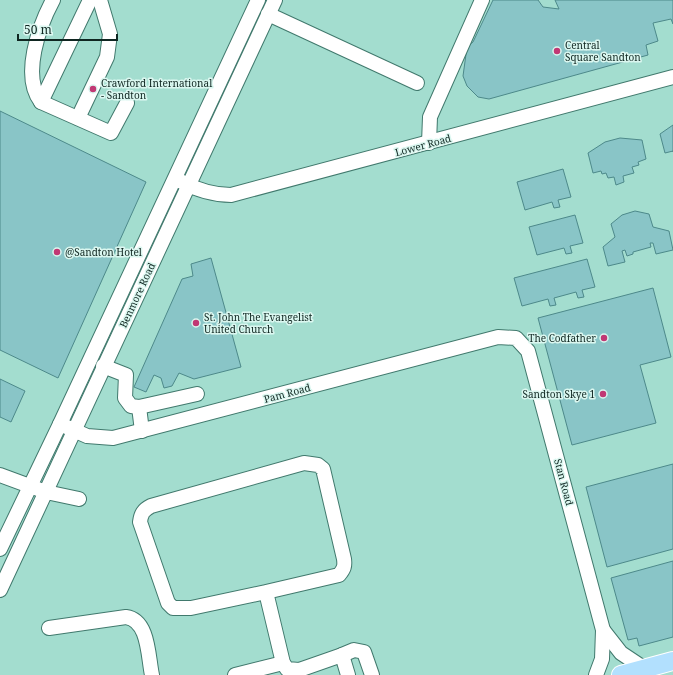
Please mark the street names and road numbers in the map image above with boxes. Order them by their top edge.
street label: Lower Road [393,131,453,159]
street label: Benmore Road [116,260,158,330]
street label: Pam Road [262,380,312,406]
street label: Stan Road [551,457,577,507]

